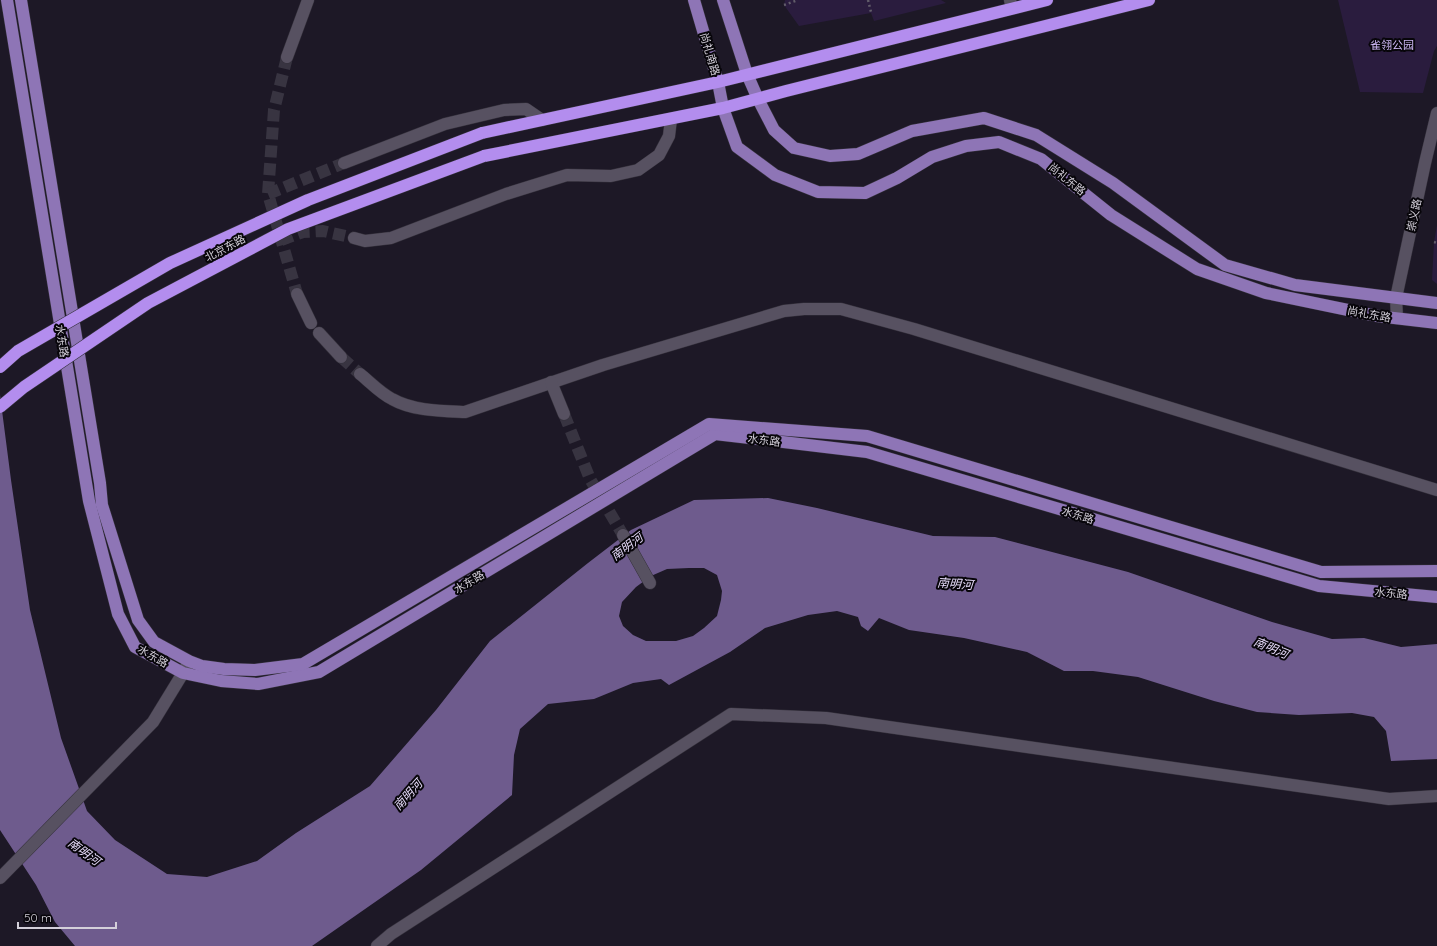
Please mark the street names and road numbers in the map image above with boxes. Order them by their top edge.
street label: 尚礼南路 [697,31,723,77]
street label: 尚礼东路 [1045,160,1089,198]
street label: 崇义路 [1404,197,1424,233]
street label: 北京东路 [202,231,248,265]
street label: 尚礼东路 [1346,303,1392,325]
street label: 水东路 [53,324,71,358]
street label: 水东路 [747,431,781,449]
street label: 水东路 [1060,503,1096,527]
street label: 水东路 [451,568,487,596]
street label: 水东路 [1374,585,1408,601]
street label: 水东路 [135,642,171,670]

